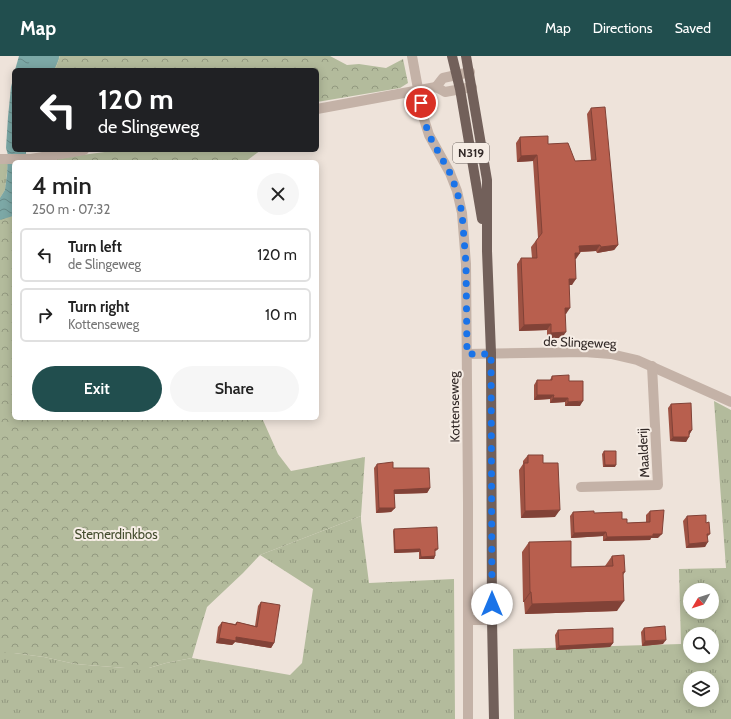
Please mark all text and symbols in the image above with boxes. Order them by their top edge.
text: Map [20,17,56,40]
text: Map [545,19,571,37]
text: Directions [593,19,653,37]
text: Saved [675,19,711,37]
text: 120 m [98,82,174,116]
icon: left [32,84,84,136]
pin [404,86,438,120]
icon: arrive [410,92,432,114]
text: de Slingeweg [98,116,199,138]
road number: N319 [453,143,489,163]
text: 4 min [32,171,92,200]
button: close [257,173,299,215]
text: 250 m · 07:32 [32,201,110,217]
text: Turn left [68,238,122,256]
icon: left [34,244,56,266]
text: 120 m [257,246,297,264]
text: de Slingeweg [68,256,141,272]
text: Turn right [68,298,129,316]
icon: right [34,304,56,326]
text: 10 m [265,306,297,324]
text: Kottenseweg [68,316,139,332]
street label: de Slingeweg [543,333,617,351]
button: Exit [32,366,162,412]
button: Share [170,366,299,412]
street label: Kottenseweg [445,371,463,443]
street label: Maalderij [634,428,653,478]
park label: Stemerdinkbos [74,526,158,542]
position arrow [471,583,513,625]
north arrow [683,583,719,619]
map controls [683,583,719,707]
button: search [683,627,719,663]
button: layers [683,671,719,707]

